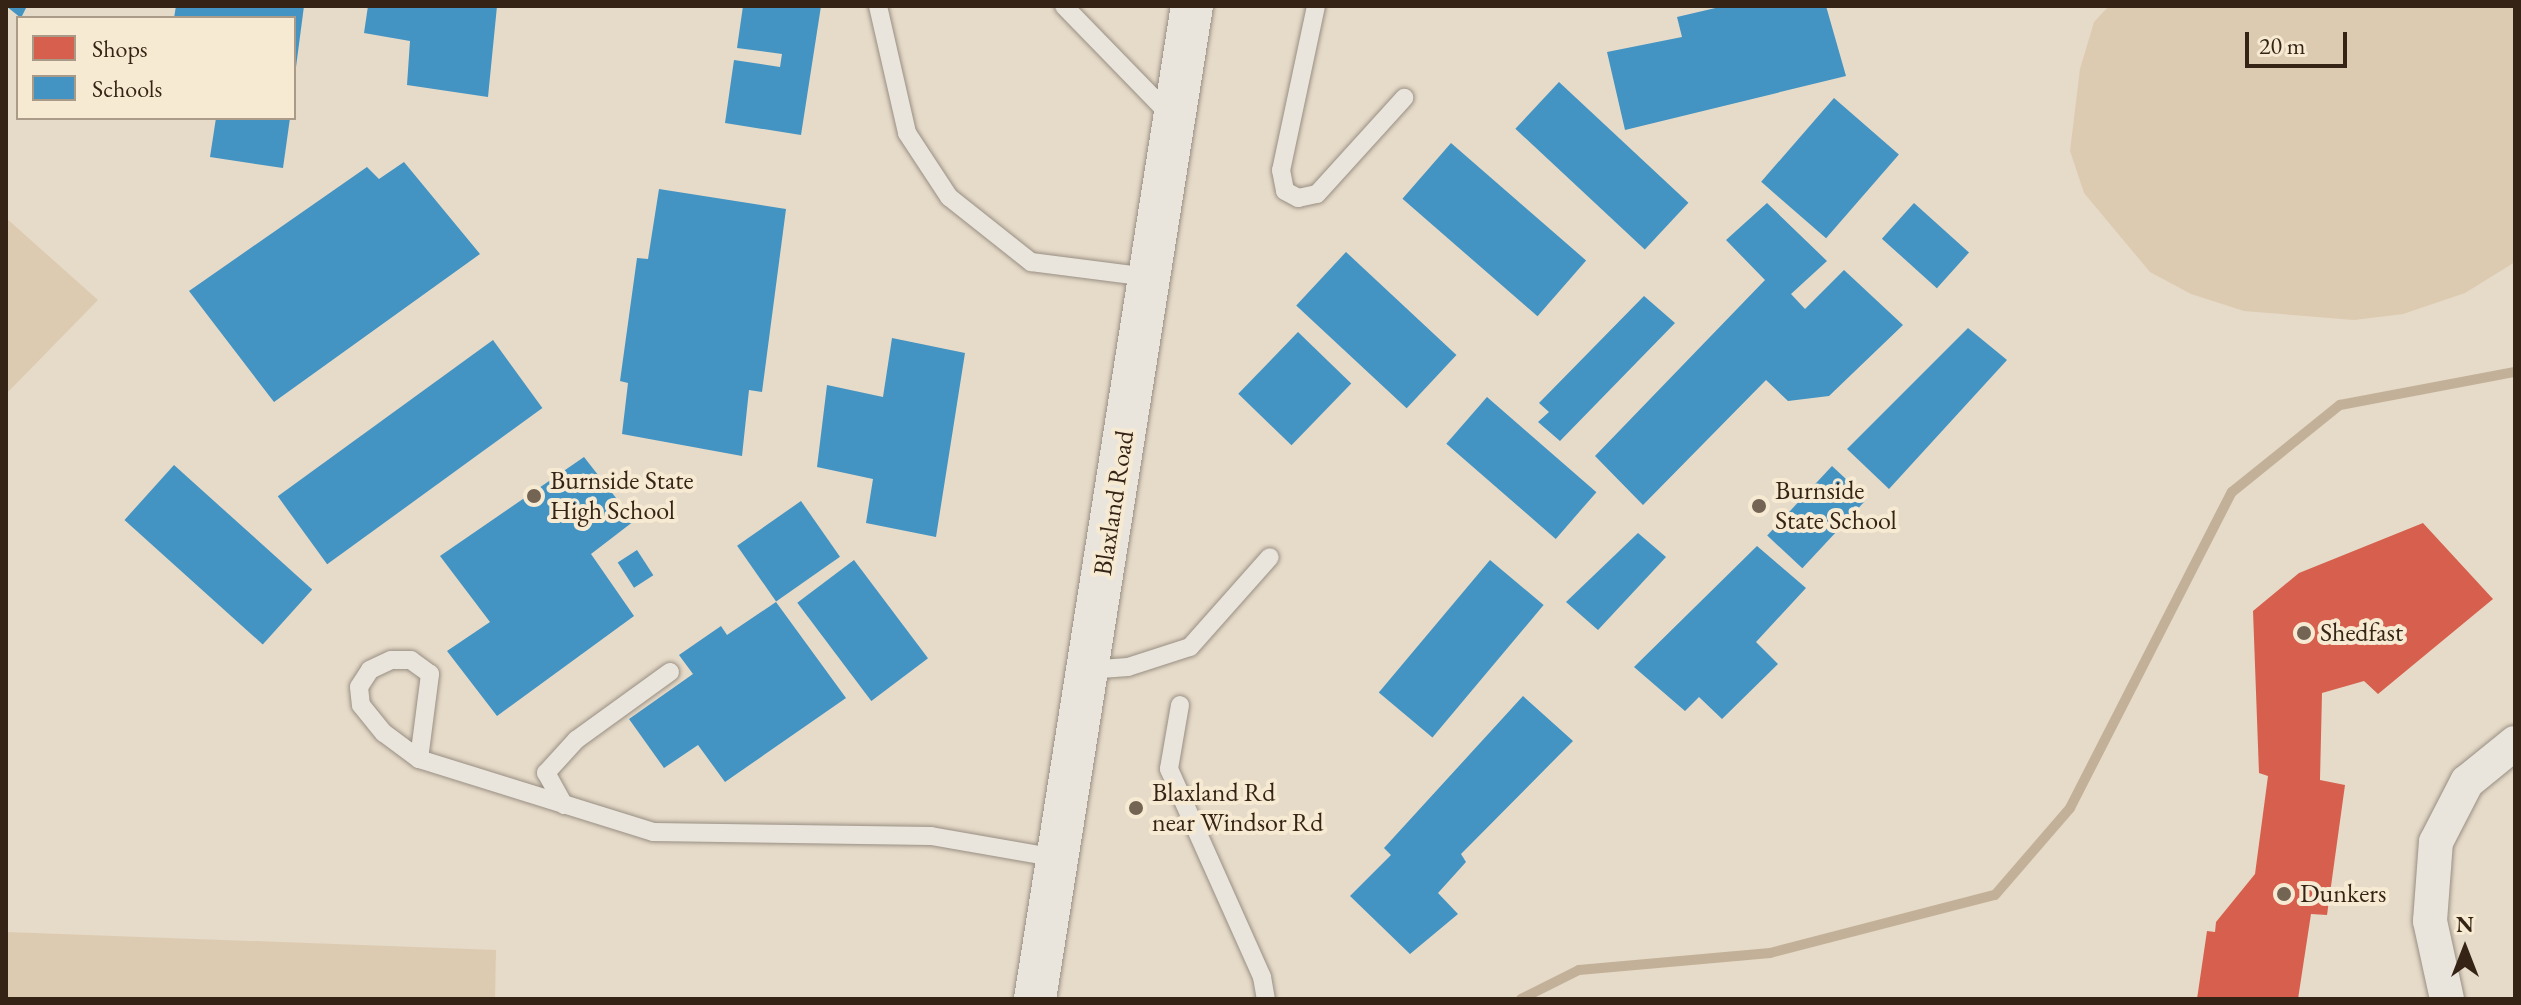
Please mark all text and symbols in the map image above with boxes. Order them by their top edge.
legend [16,16,296,120]
scale bar [2249,16,2351,66]
text: 20 m [2259,30,2306,61]
text: Shops [92,33,148,64]
text: Schools [92,73,162,104]
street label: Blaxland Road [1087,428,1141,578]
place label: Burnside State High School [550,465,694,526]
place label: Burnside State School [1775,475,1897,536]
marker: Burnside State High School [525,487,543,505]
marker: Burnside State School [1750,497,1768,515]
place label: Shedfast [2320,617,2403,649]
marker: Shedfast [2295,624,2313,642]
place label: Blaxland Rd near Windsor Rd [1152,777,1324,838]
marker: Blaxland Rd near Windsor Rd [1127,799,1145,817]
place label: Dunkers [2300,878,2386,910]
marker: Dunkers [2275,885,2293,903]
north arrow [2425,909,2505,989]
text: N [2456,910,2474,939]

